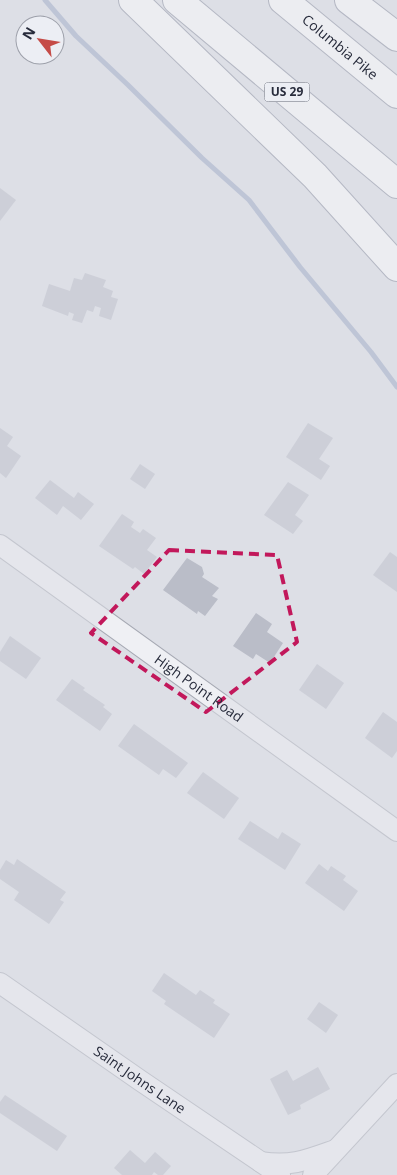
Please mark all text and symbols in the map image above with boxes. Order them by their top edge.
street label: Columbia Pike [298,10,382,84]
north arrow [15,15,65,65]
text: N [17,23,40,43]
road number: US 29 [264,82,310,101]
street label: High Point Road [151,649,247,726]
street label: Saint Johns Lane [90,1041,190,1118]

